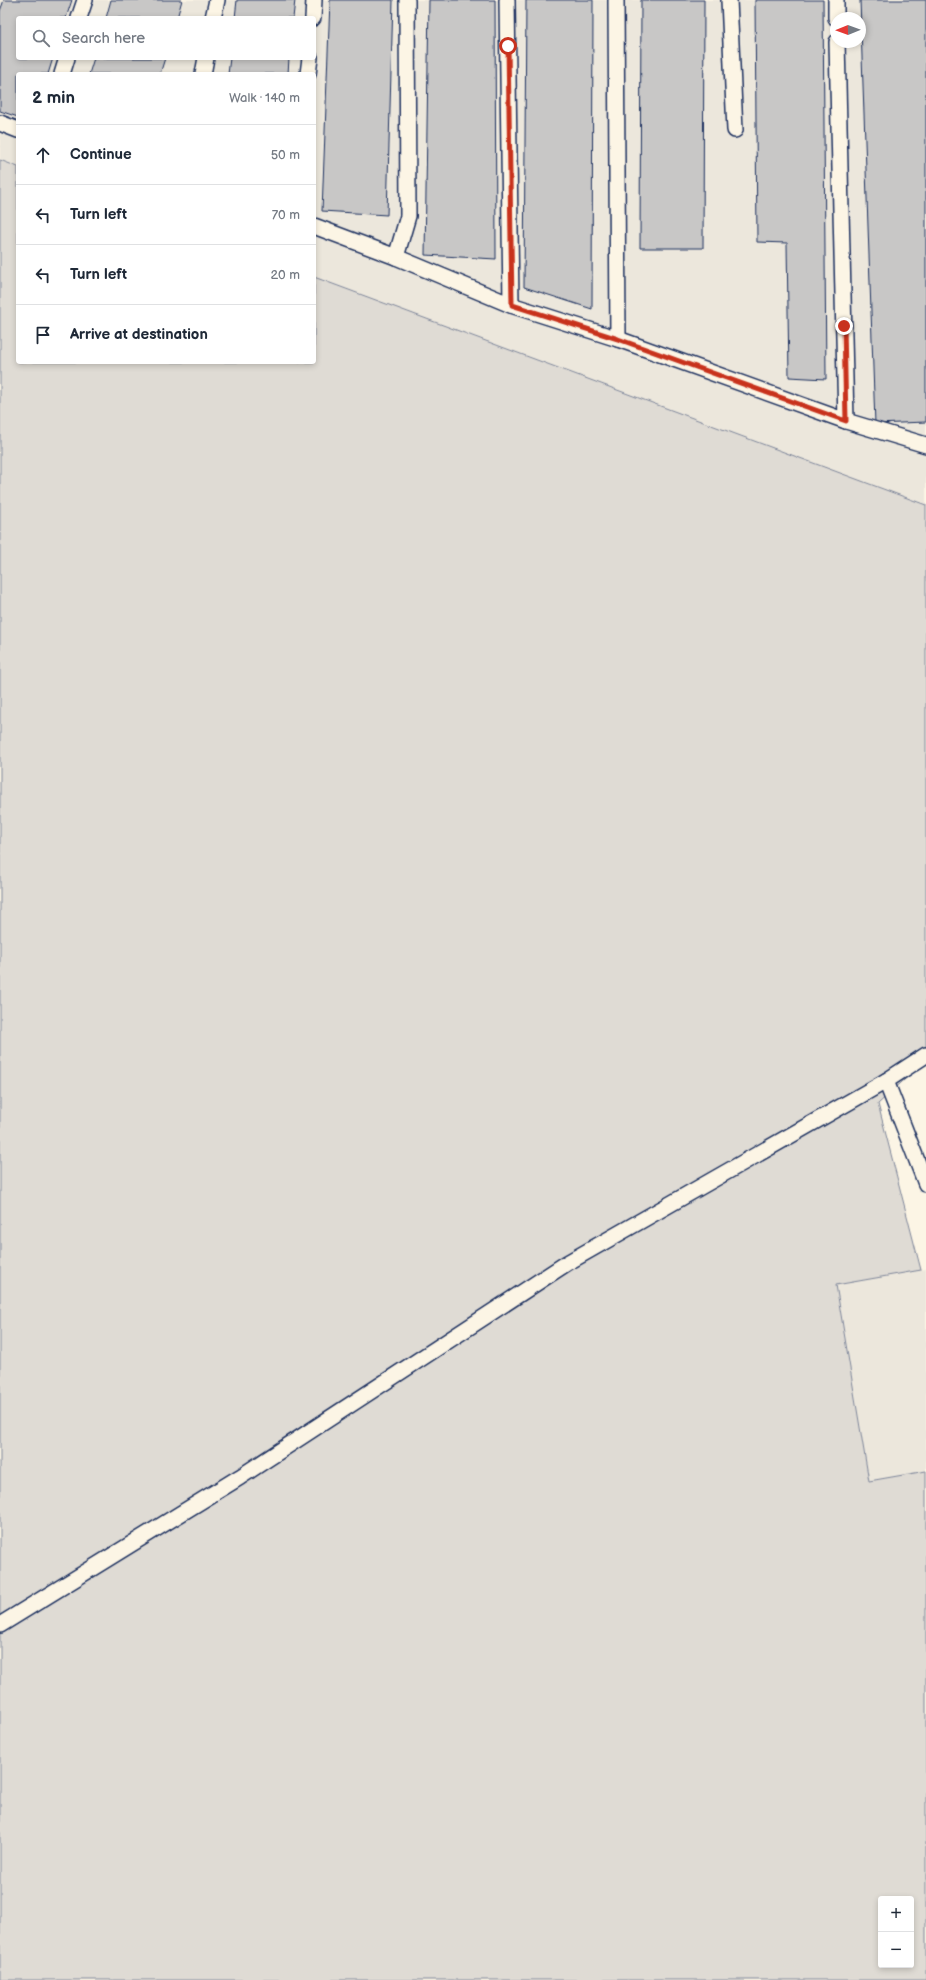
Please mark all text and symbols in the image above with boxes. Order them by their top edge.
north arrow [830,12,866,48]
search box [16,16,316,60]
icon: search [30,27,52,49]
text: Search here [62,29,145,48]
route start [499,37,517,55]
text: 2 min [32,88,75,108]
text: Walk · 140 m [229,90,300,106]
icon: ahead [32,144,54,166]
text: Continue [70,145,132,164]
text: 50 m [271,147,300,163]
icon: left [32,204,54,226]
text: Turn left [70,205,127,224]
text: 70 m [272,207,300,223]
icon: left [32,264,54,286]
text: Turn left [70,265,127,284]
text: 20 m [270,267,300,283]
route end [835,317,853,335]
icon: arrive [32,324,54,346]
text: Arrive at destination [70,325,208,344]
map controls [878,1896,914,1968]
button: + [878,1896,914,1932]
button: − [878,1932,914,1968]

